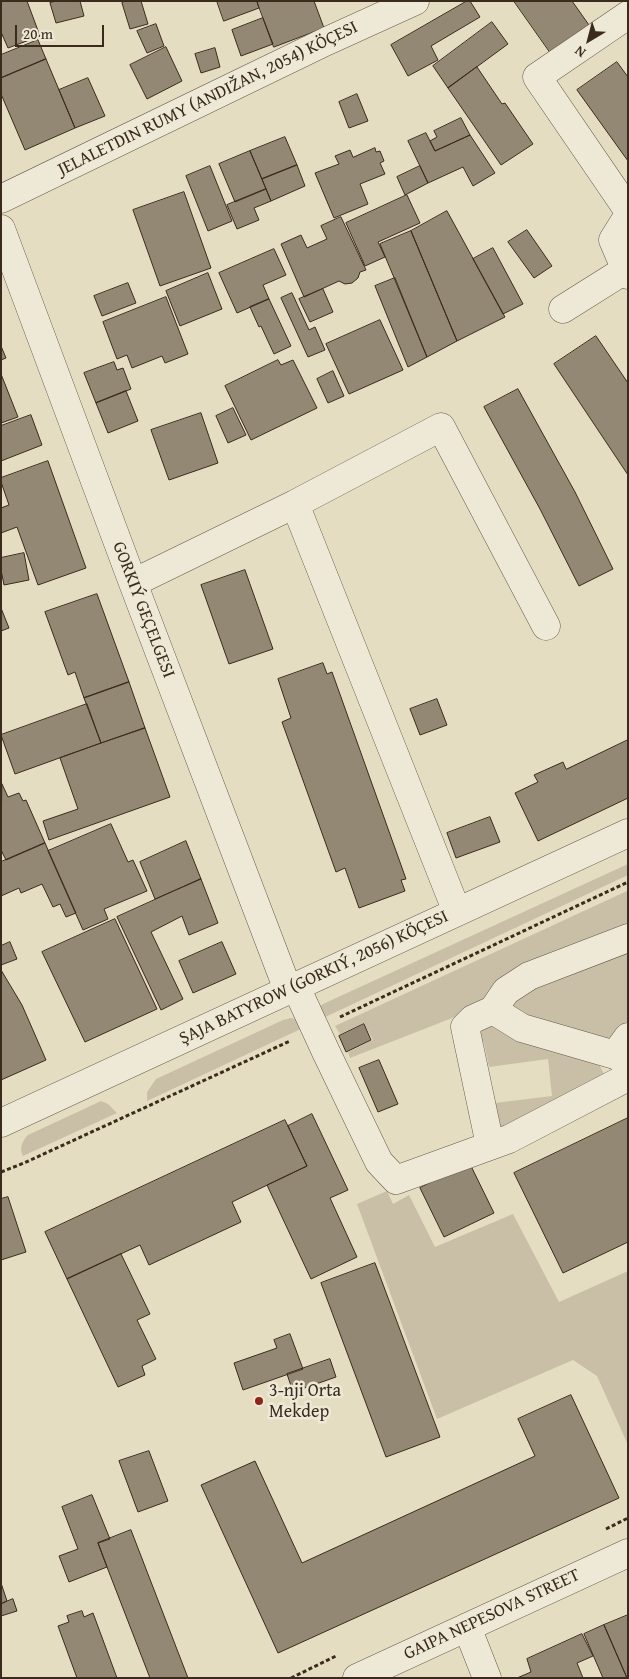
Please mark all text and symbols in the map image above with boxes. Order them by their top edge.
scale bar [18,15,106,47]
north arrow [564,15,614,65]
street label: JELALETDIN RUMY (ANDIŽAN, 2054) KÖÇESI [54,17,362,181]
text: 20 m [23,23,53,44]
text: N [570,41,590,63]
street label: GORKIÝ GEÇELGESI [107,539,179,681]
street label: ŞAJA BATYROW (GORKIÝ, 2056) KÖÇESI [176,906,452,1050]
place label: 3-nji Orta Mekdep [269,1380,341,1422]
marker: 3-nji Orta Mekdep [253,1395,265,1407]
street label: GAIPA NEPESOVA STREET [400,1565,584,1665]

